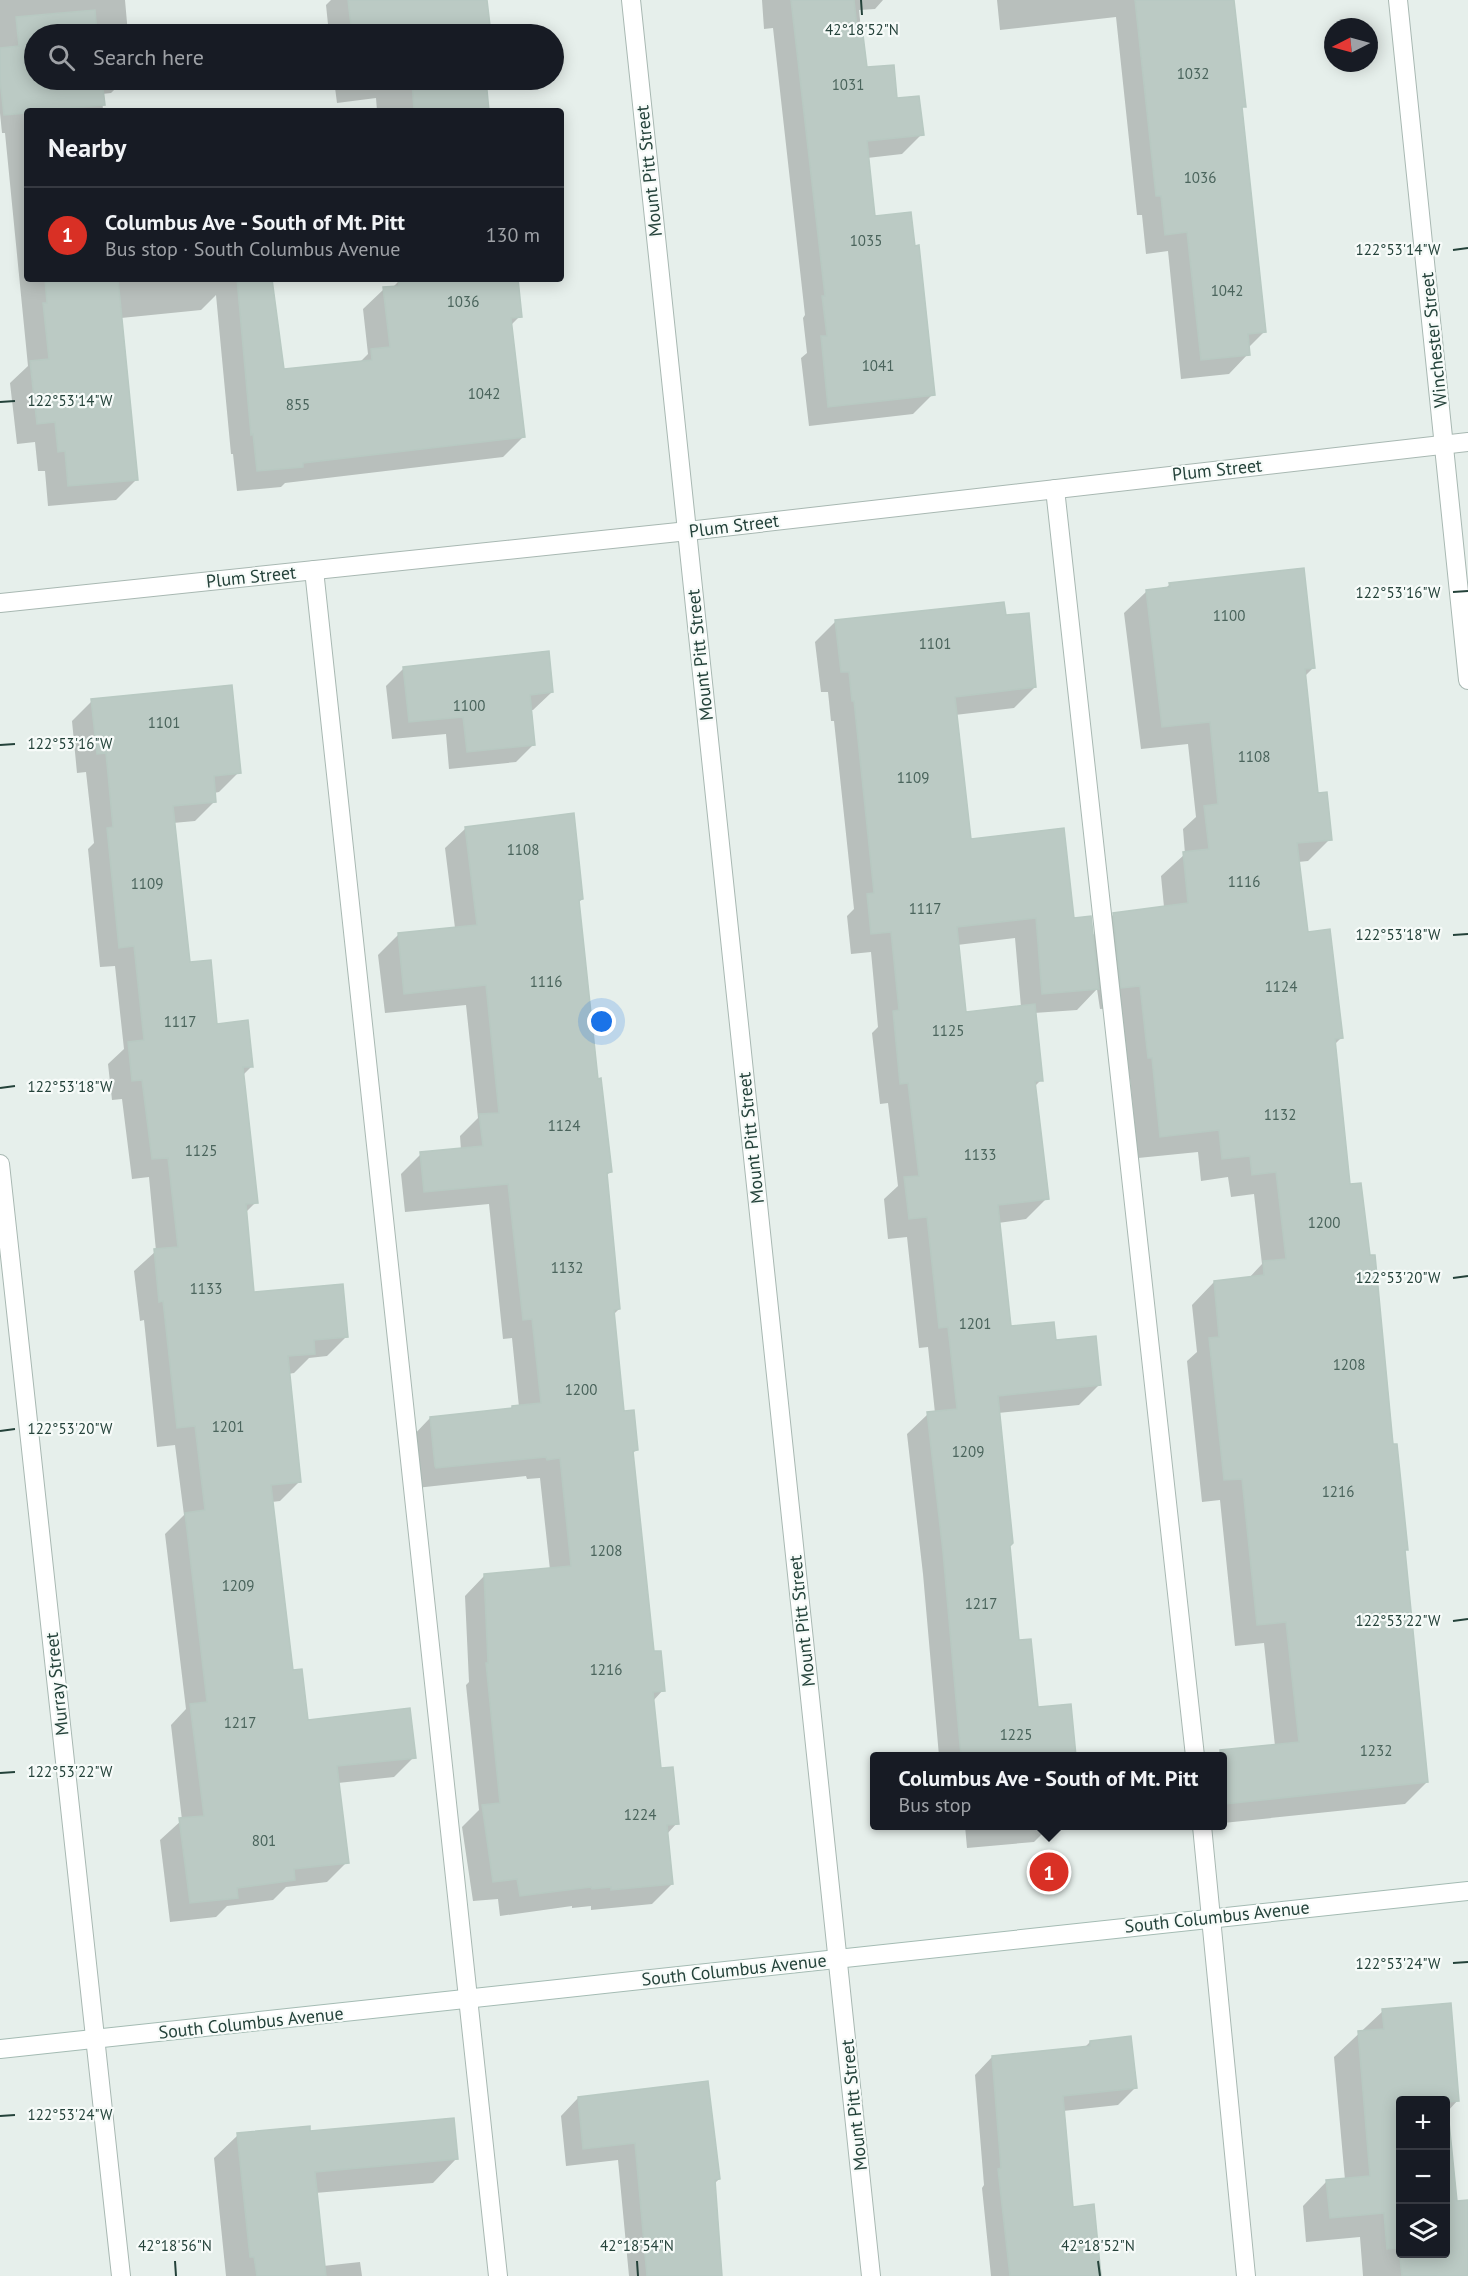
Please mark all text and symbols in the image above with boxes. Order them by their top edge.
north arrow [1324,18,1378,72]
text: 42°18'52"N [825,20,899,39]
search box [24,24,564,90]
icon: search [45,41,78,74]
text: Search here [93,43,204,71]
house number: 1032 [1177,64,1209,83]
house number: 1031 [832,75,864,94]
street label: Mount Pitt Street [630,104,667,238]
text: Nearby [48,131,126,164]
house number: 1036 [1184,168,1216,187]
text: Columbus Ave - South of Mt. Pitt [105,208,405,236]
text: 1 [62,222,73,248]
text: 130 m [486,222,540,248]
house number: 1035 [850,231,882,250]
text: Bus stop · South Columbus Avenue [105,236,400,262]
text: 122°53'14"W [1356,240,1441,259]
street label: Winchester Street [1415,271,1452,409]
house number: 1042 [1211,281,1243,300]
house number: 1036 [447,292,479,311]
house number: 1041 [862,356,894,375]
house number: 1042 [468,384,500,403]
text: 122°53'14"W [28,391,113,410]
house number: 855 [286,395,310,414]
street label: Plum Street [1171,453,1263,486]
street label: Plum Street [688,509,780,542]
street label: Plum Street [205,560,297,593]
text: 122°53'16"W [1356,583,1441,602]
street label: Mount Pitt Street [681,588,718,722]
house number: 1100 [1213,606,1245,625]
house number: 1101 [919,634,951,653]
house number: 1100 [453,696,485,715]
house number: 1101 [148,713,180,732]
text: 122°53'16"W [28,734,113,753]
house number: 1108 [1238,747,1270,766]
house number: 1109 [897,768,929,787]
house number: 1108 [507,840,539,859]
house number: 1116 [1228,872,1260,891]
house number: 1109 [131,874,163,893]
house number: 1117 [909,899,941,918]
text: 122°53'18"W [1356,925,1441,944]
house number: 1116 [530,972,562,991]
house number: 1124 [1265,977,1297,996]
your location [587,1007,616,1036]
house number: 1117 [164,1012,196,1031]
house number: 1125 [932,1021,964,1040]
street label: Mount Pitt Street [732,1071,769,1205]
text: 122°53'18"W [28,1077,113,1096]
house number: 1132 [1264,1105,1296,1124]
house number: 1124 [548,1116,580,1135]
house number: 1125 [185,1141,217,1160]
house number: 1133 [964,1145,996,1164]
house number: 1200 [1308,1213,1340,1232]
house number: 1132 [551,1258,583,1277]
text: 122°53'20"W [1356,1268,1441,1287]
house number: 1133 [190,1279,222,1298]
house number: 1201 [959,1314,991,1333]
house number: 1208 [1333,1355,1365,1374]
house number: 1200 [565,1380,597,1399]
house number: 1201 [212,1417,244,1436]
text: 122°53'20"W [28,1419,113,1438]
house number: 1209 [952,1442,984,1461]
house number: 1216 [1322,1482,1354,1501]
house number: 1208 [590,1541,622,1560]
street label: Mount Pitt Street [783,1554,820,1688]
house number: 1209 [222,1576,254,1595]
house number: 1217 [965,1594,997,1613]
text: 122°53'22"W [1356,1611,1441,1630]
street label: Murray Street [40,1631,73,1737]
house number: 1216 [590,1660,622,1679]
house number: 1217 [224,1713,256,1732]
house number: 1225 [1000,1725,1032,1744]
house number: 1232 [1360,1741,1392,1760]
popup [870,1752,1227,1830]
text: 122°53'22"W [28,1762,113,1781]
text: Columbus Ave - South of Mt. Pitt [898,1764,1199,1792]
text: Bus stop [898,1792,971,1818]
house number: 1224 [624,1805,656,1824]
house number: 801 [252,1831,276,1850]
pin: 1 [1030,1850,1068,1894]
street label: South Columbus Avenue [1123,1895,1311,1938]
street label: South Columbus Avenue [640,1948,828,1991]
text: 122°53'24"W [1356,1954,1441,1973]
street label: South Columbus Avenue [157,2001,345,2044]
street label: Mount Pitt Street [835,2038,872,2172]
map controls [1396,2096,1450,2258]
button: + [1396,2096,1450,2150]
text: 122°53'24"W [28,2105,113,2124]
button: − [1396,2150,1450,2204]
button: layers [1396,2204,1450,2258]
text: 42°18'56"N [138,2236,212,2255]
text: 42°18'54"N [600,2236,674,2255]
text: 42°18'52"N [1061,2236,1135,2255]

